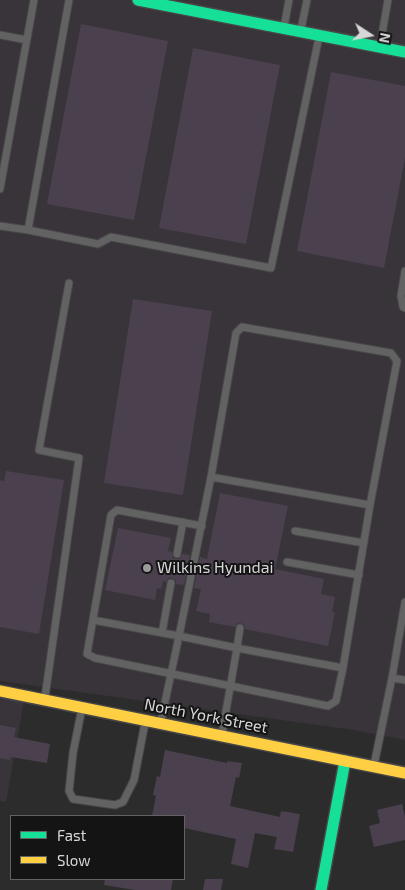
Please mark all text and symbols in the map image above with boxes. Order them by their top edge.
north arrow [345,10,395,60]
text: N [376,31,395,45]
place label: Wilkins Hyundai [157,558,273,578]
marker: Wilkins Hyundai [141,562,153,574]
street label: North York Street [143,695,269,737]
legend [10,815,185,880]
text: Fast [57,826,86,844]
text: Slow [57,851,91,869]

